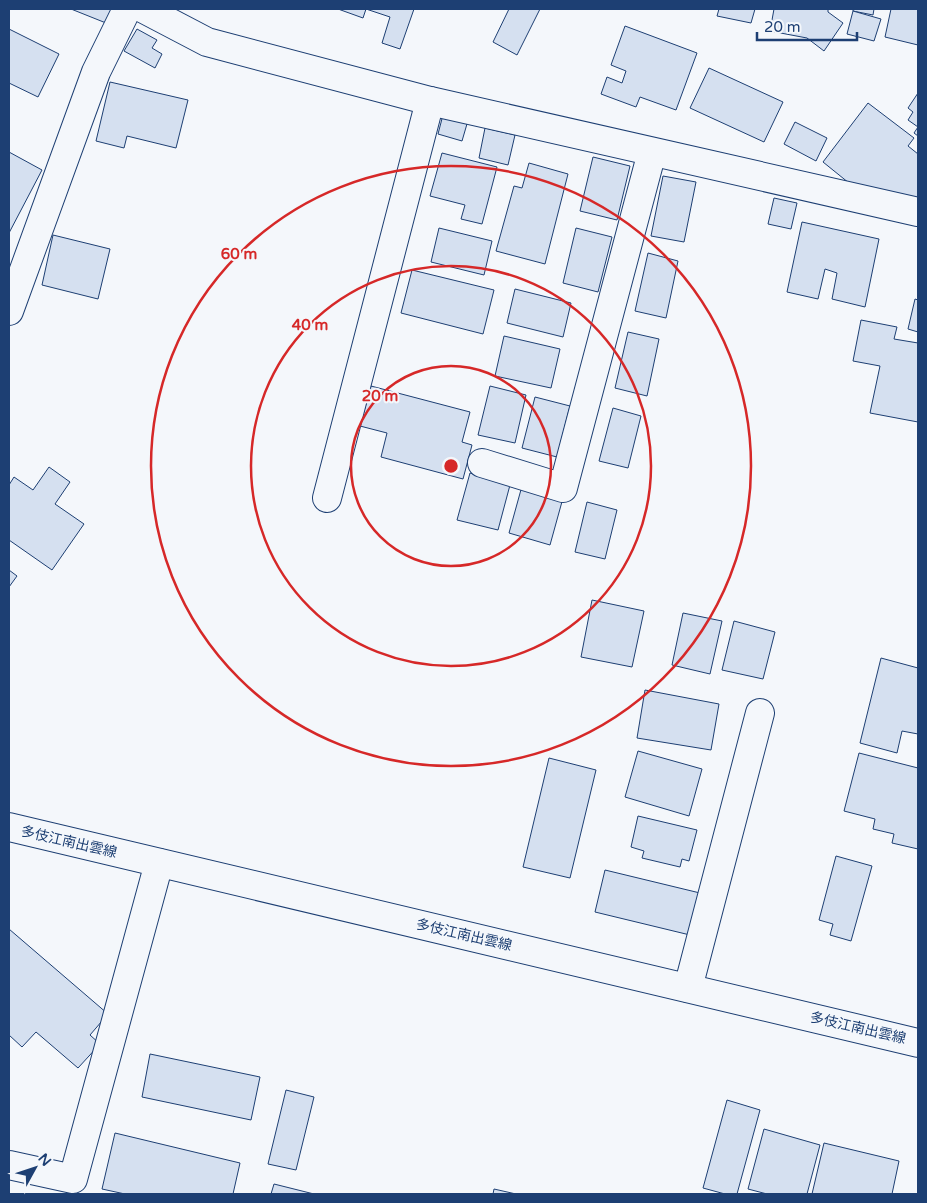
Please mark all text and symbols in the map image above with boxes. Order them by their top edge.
scale bar [757,10,857,42]
text: 20 m [764,18,801,36]
text: 60 m [221,245,257,263]
text: 40 m [292,316,328,334]
text: 20 m [362,387,398,405]
centre of rings [442,457,460,475]
street label: 多伎江南出雲線 [19,823,119,861]
street label: 多伎江南出雲線 [414,916,514,954]
street label: 多伎江南出雲線 [808,1009,908,1047]
north arrow [10,1143,60,1193]
text: N [34,1150,55,1170]

